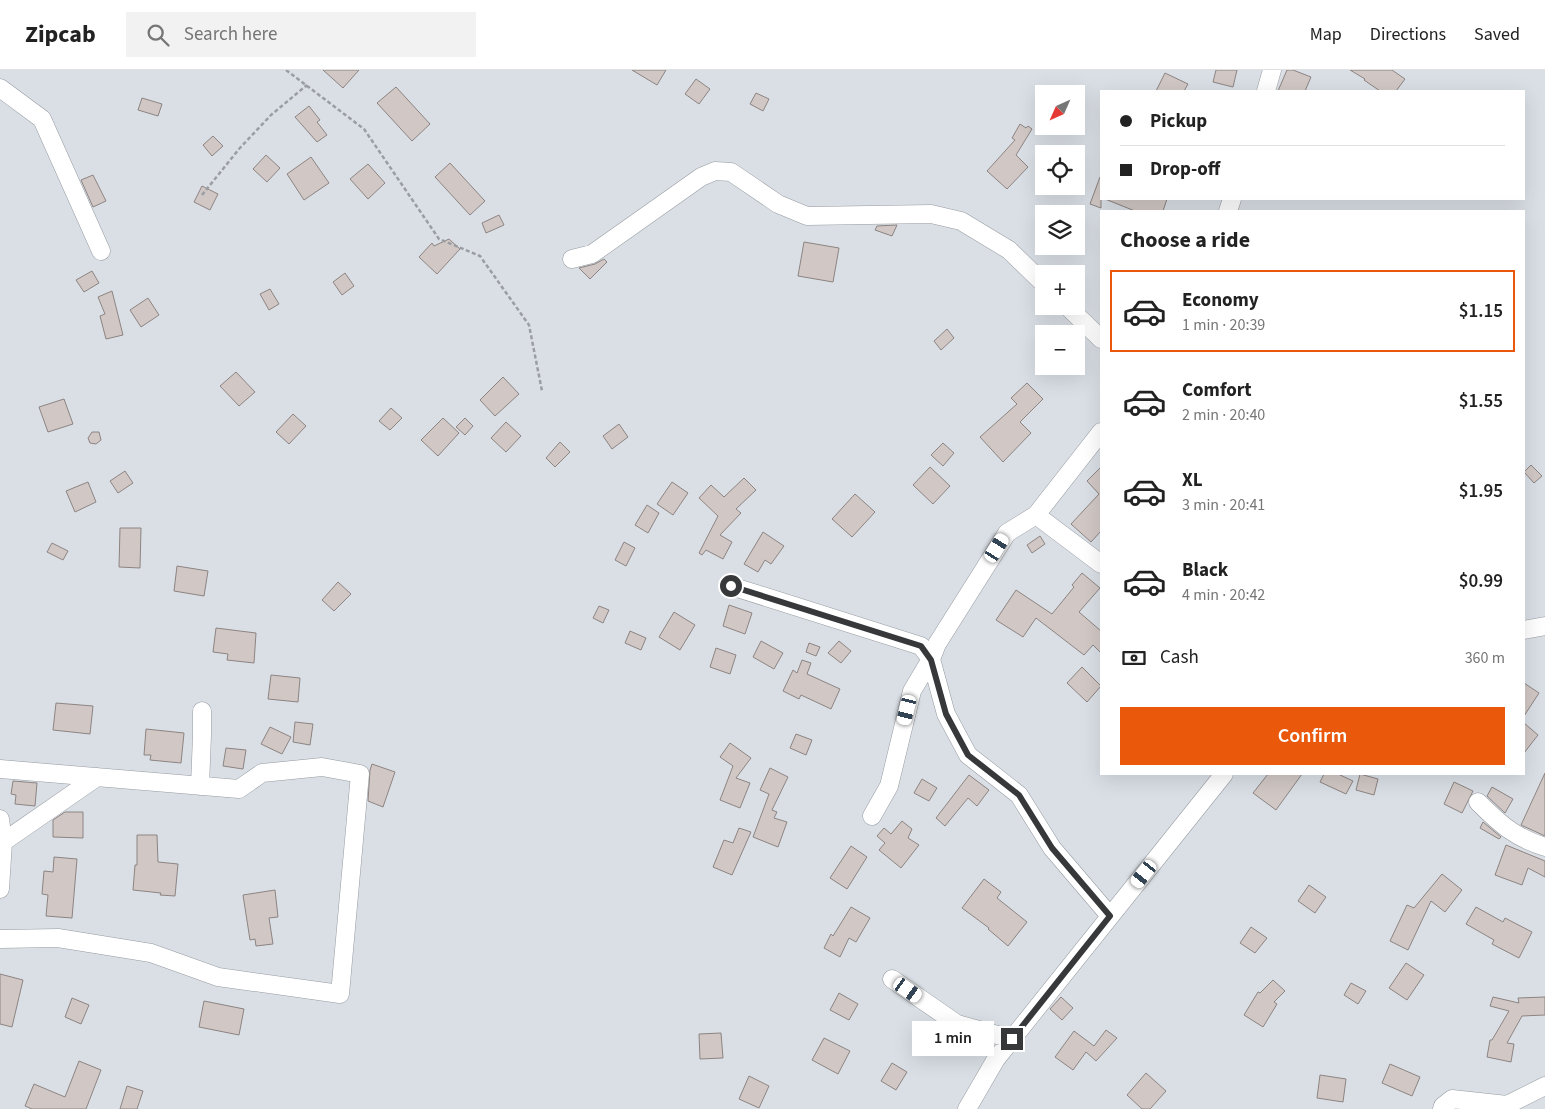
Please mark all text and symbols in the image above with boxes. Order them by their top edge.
search box [126,12,476,57]
text: Zipcab [25,17,96,52]
icon: search [144,21,172,49]
text: Search here [184,21,277,48]
text: Map [1310,22,1342,47]
text: Directions [1370,22,1446,47]
text: Saved [1474,22,1520,47]
north arrow [1035,85,1085,135]
map controls [1035,85,1085,375]
text: Pickup [1150,108,1207,135]
button: locate [1035,145,1085,195]
text: Drop-off [1150,156,1220,183]
button: layers [1035,205,1085,255]
text: Choose a ride [1120,224,1250,256]
button: + [1035,265,1085,315]
text: Economy [1182,287,1259,314]
icon: car [1122,289,1167,334]
text: $1.15 [1459,298,1503,325]
text: 1 min · 20:39 [1182,314,1265,336]
button: − [1035,325,1085,375]
text: Comfort [1182,377,1252,404]
icon: car [1122,379,1167,424]
text: $1.55 [1459,388,1503,415]
text: 2 min · 20:40 [1182,404,1265,426]
text: XL [1182,467,1203,494]
icon: car [1122,469,1167,514]
text: $1.95 [1459,478,1503,505]
text: 3 min · 20:41 [1182,494,1265,516]
car [982,531,1011,565]
text: Black [1182,557,1228,584]
icon: car [1122,559,1167,604]
text: $0.99 [1459,568,1503,595]
route start [720,575,742,597]
text: 4 min · 20:42 [1182,584,1265,606]
icon: cash [1120,644,1148,672]
text: Cash [1160,644,1199,671]
text: 360 m [1465,647,1505,669]
car [896,694,917,726]
button: Confirm [1120,707,1505,765]
car [1128,858,1159,890]
car [891,975,924,1005]
callout: 1 min [912,1022,994,1056]
text: 1 min [934,1027,972,1049]
route end [1001,1028,1023,1050]

